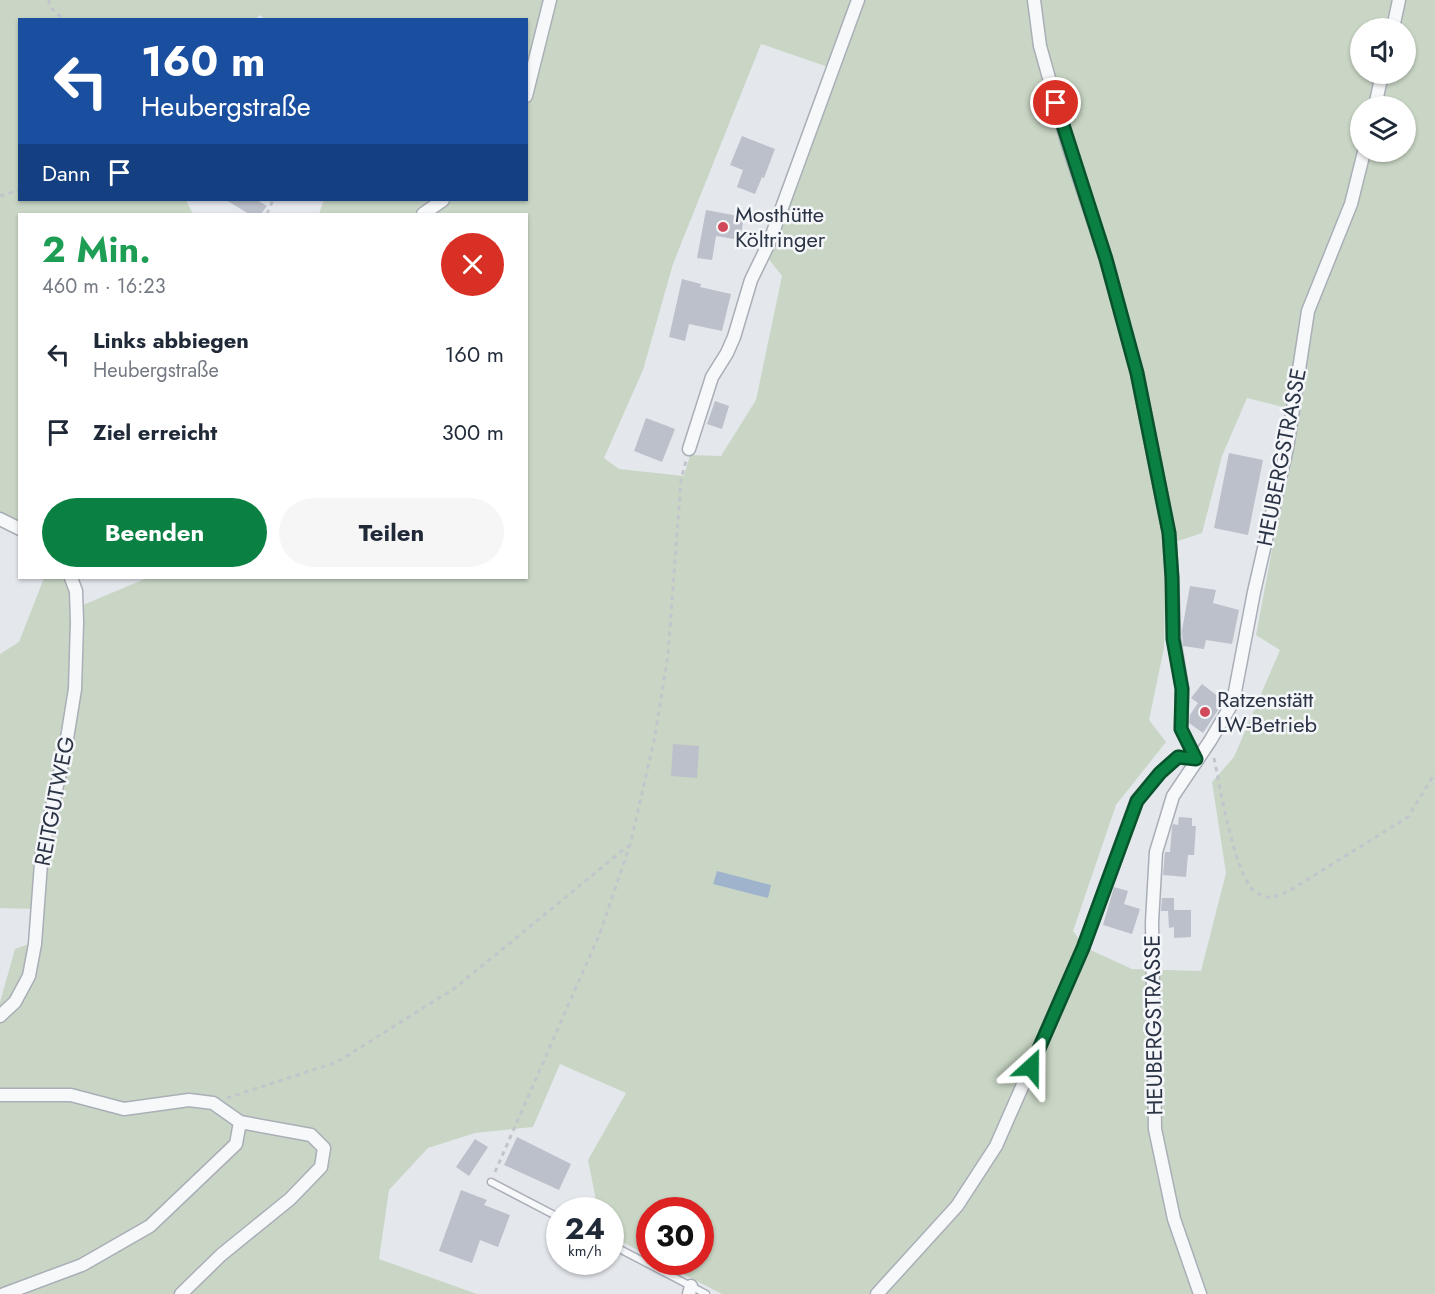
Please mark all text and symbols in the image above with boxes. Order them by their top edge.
map controls [1350,18,1416,162]
button: sound [1350,18,1416,84]
text: 160 m [141,31,265,92]
icon: left [42,42,120,120]
pin [1030,77,1081,128]
icon: arrive [1039,86,1072,119]
text: Heubergstraße [141,87,311,126]
button: layers [1350,96,1416,162]
icon: arrive [103,156,136,189]
text: Dann [42,157,91,189]
place label: Mosthütte Költringer [735,198,826,255]
marker: Mosthütte Költringer [716,220,730,234]
text: 2 Min. [42,223,151,275]
button: close [441,233,504,296]
text: 460 m · 16:23 [42,272,166,301]
text: Links abbiegen [93,324,249,356]
icon: left [42,338,75,371]
text: 160 m [444,338,504,370]
text: Heubergstraße [93,356,219,385]
street label: HEUBERGSTRASSE [1248,365,1314,549]
icon: arrive [42,416,75,449]
text: Ziel erreicht [93,416,217,448]
text: 300 m [442,416,504,448]
button: Beenden [42,498,267,567]
button: Teilen [279,498,504,567]
place label: Ratzenstätt LW-Betrieb [1217,683,1317,740]
marker: Ratzenstätt LW-Betrieb [1198,705,1212,719]
street label: REITGUTWEG [26,733,82,869]
street label: HEUBERGSTRASSE [1135,934,1171,1116]
position arrow [999,1035,1063,1099]
speed limit sign: 30 [636,1197,714,1275]
text: 24 [565,1207,605,1250]
text: km/h [568,1240,602,1262]

